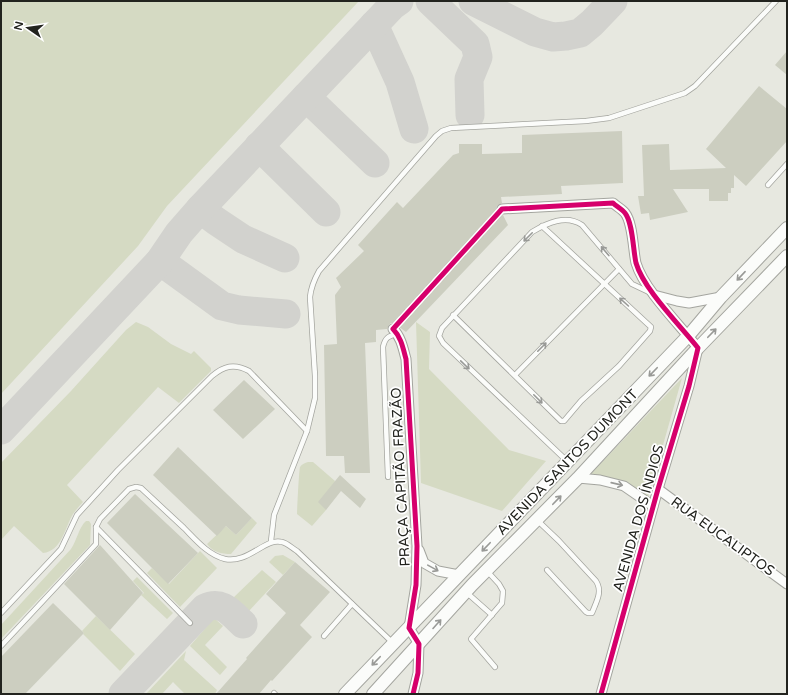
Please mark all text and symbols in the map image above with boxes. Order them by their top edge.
north arrow [8,8,48,48]
text: N [11,20,26,32]
one-way arrow [523,232,533,242]
one-way arrow [600,246,609,257]
one-way arrow [736,271,746,281]
one-way arrow [619,298,629,307]
one-way arrow [707,329,716,339]
one-way arrow [537,342,547,352]
one-way arrow [460,360,470,370]
one-way arrow [649,367,658,377]
street label: AVENIDA SANTOS DUMONT [493,386,642,539]
street label: PRAÇA CAPITÃO FRAZÃO [387,387,414,567]
one-way arrow [533,394,543,404]
street label: AVENIDA DOS ÍNDIOS [609,442,668,594]
one-way arrow [610,481,623,488]
street label: RUA EUCALIPTOS [668,493,778,580]
one-way arrow [552,495,561,505]
one-way arrow [481,542,491,552]
one-way arrow [427,564,439,572]
one-way arrow [432,619,442,629]
one-way arrow [372,656,381,666]

